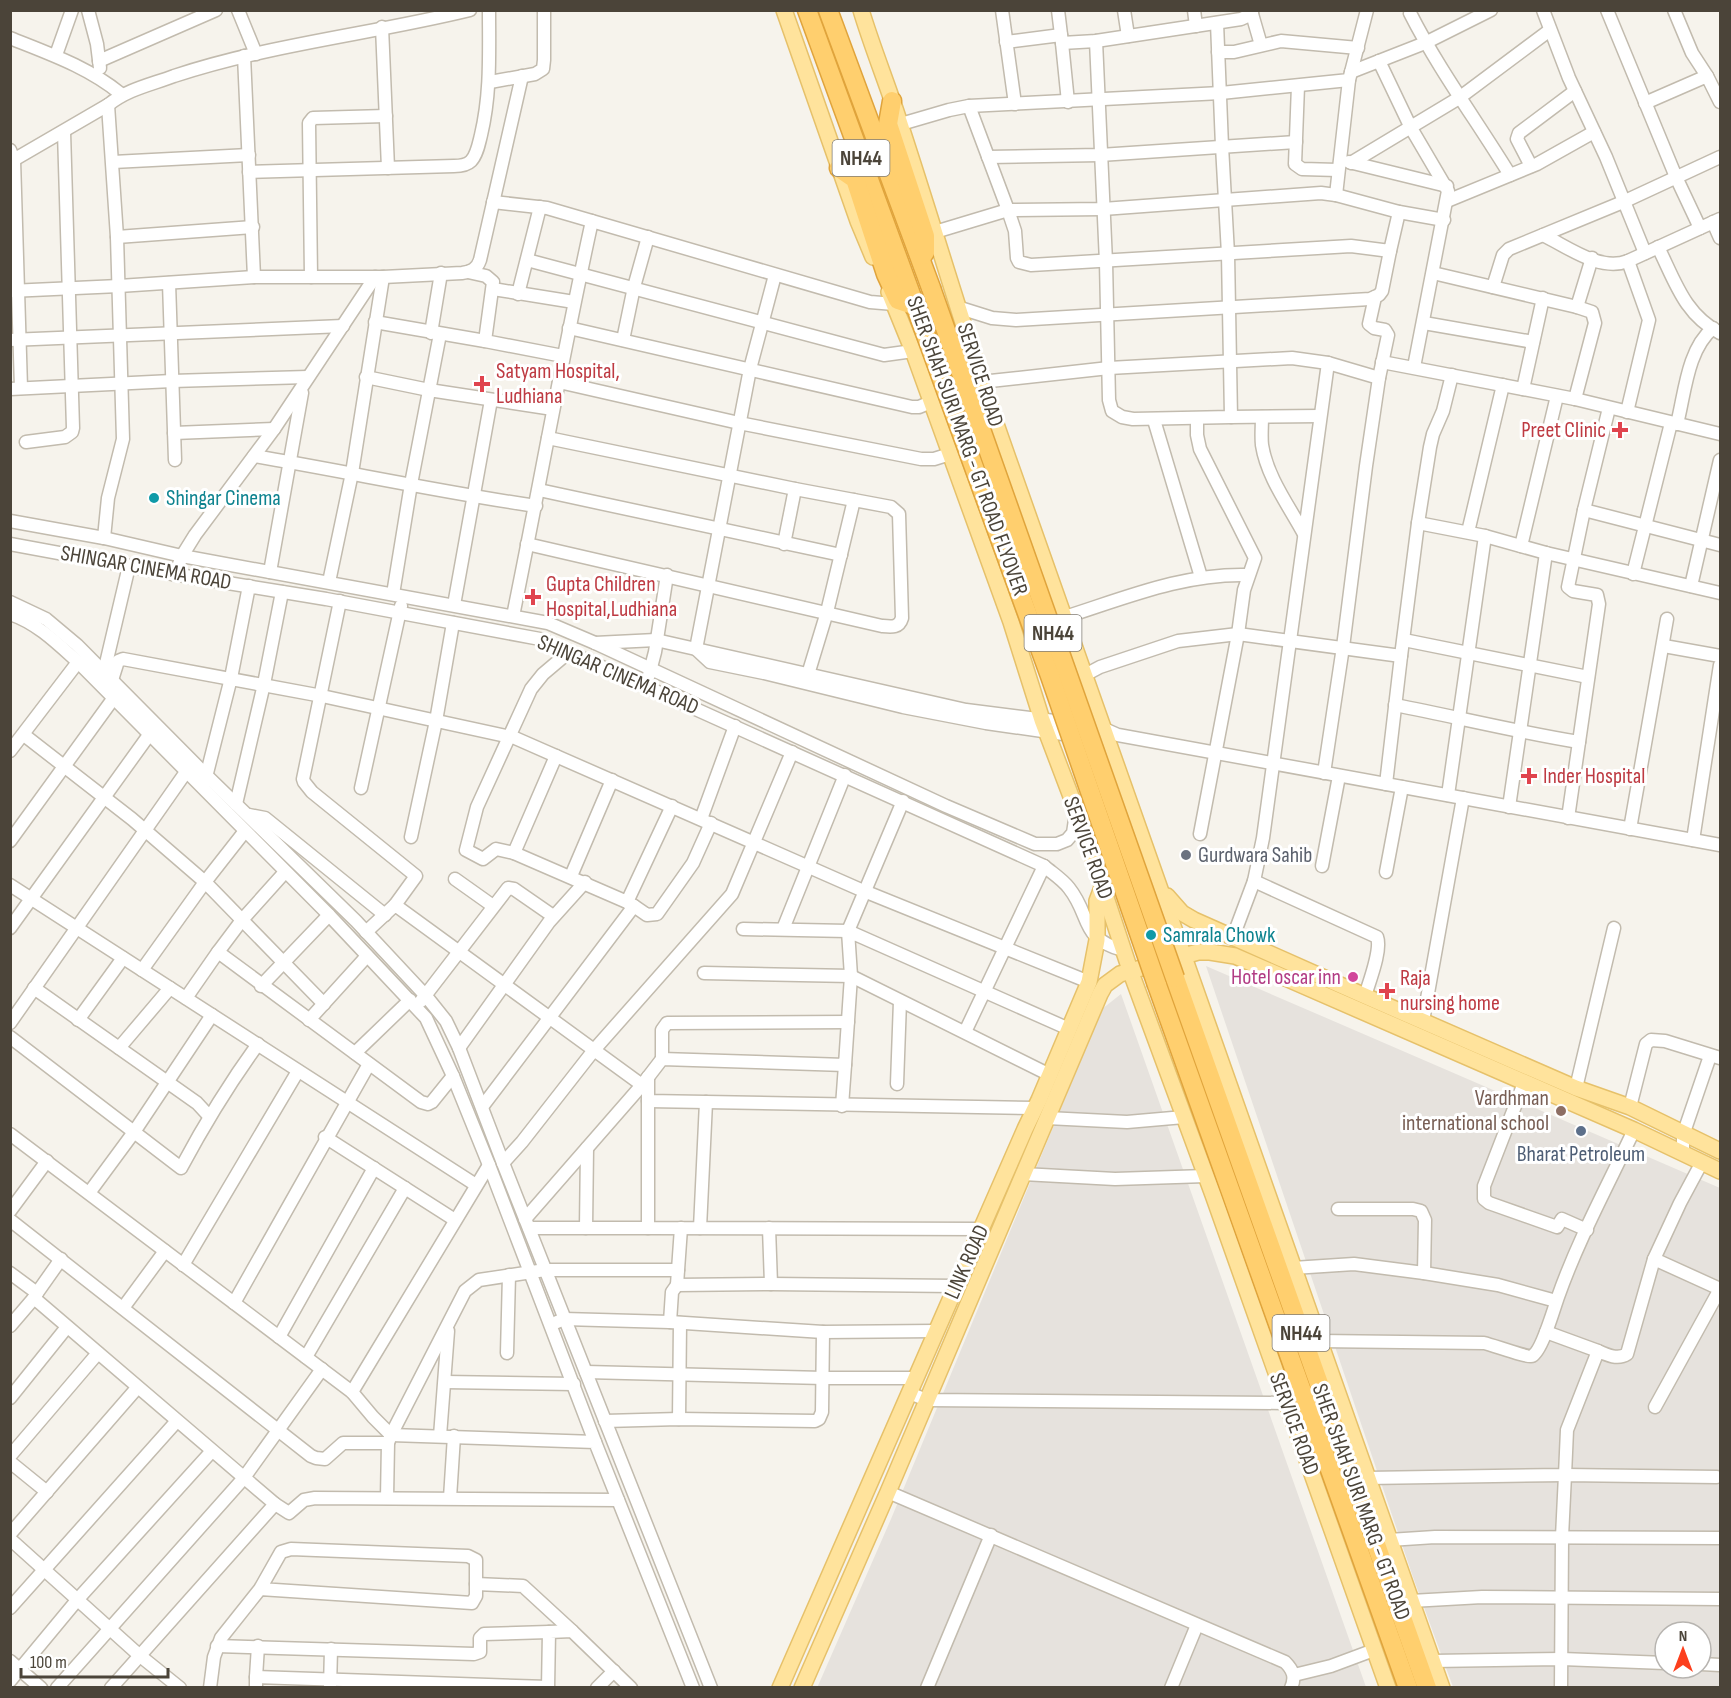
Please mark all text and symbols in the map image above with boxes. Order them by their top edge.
road number: NH44 [832,140,890,176]
street label: SHER SHAH SURI MARG - GT ROAD FLYOVER [900,293,1034,599]
street label: SERVICE ROAD [951,320,1009,430]
place label: Satyam Hospital, Ludhiana [496,358,620,410]
marker: Satyam Hospital, Ludhiana [473,375,491,393]
place label: Preet Clinic [1521,417,1606,444]
marker: Preet Clinic [1611,421,1629,439]
place label: Shingar Cinema [166,485,281,512]
marker: Shingar Cinema [147,491,161,505]
street label: SHINGAR CINEMA ROAD [59,540,233,596]
place label: Gupta Children Hospital,Ludhiana [546,571,677,623]
marker: Gupta Children Hospital,Ludhiana [524,588,542,606]
road number: NH44 [1024,615,1082,651]
street label: SHINGAR CINEMA ROAD [533,629,703,721]
place label: Inder Hospital [1543,763,1645,790]
marker: Inder Hospital [1520,767,1538,785]
street label: SERVICE ROAD [1057,793,1119,903]
place label: Gurdwara Sahib [1198,842,1312,869]
marker: Gurdwara Sahib [1179,848,1193,862]
place label: Samrala Chowk [1163,922,1276,949]
marker: Samrala Chowk [1144,928,1158,942]
place label: Hotel oscar inn [1231,964,1341,991]
place label: Raja nursing home [1400,965,1500,1017]
marker: Hotel oscar inn [1346,970,1360,984]
marker: Raja nursing home [1378,982,1396,1000]
place label: Vardhman international school [1402,1085,1549,1137]
marker: Vardhman international school [1554,1104,1568,1118]
marker: Bharat Petroleum [1574,1124,1588,1138]
place label: Bharat Petroleum [1517,1141,1645,1168]
street label: LINK ROAD [939,1221,995,1303]
road number: NH44 [1272,1315,1330,1351]
street label: SERVICE ROAD [1263,1369,1325,1479]
street label: SHER SHAH SURI MARG - GT ROAD [1306,1380,1416,1624]
north arrow [1653,1620,1713,1680]
text: N [1679,1627,1687,1646]
scale bar [21,1641,168,1679]
text: 100 m [30,1652,67,1673]

